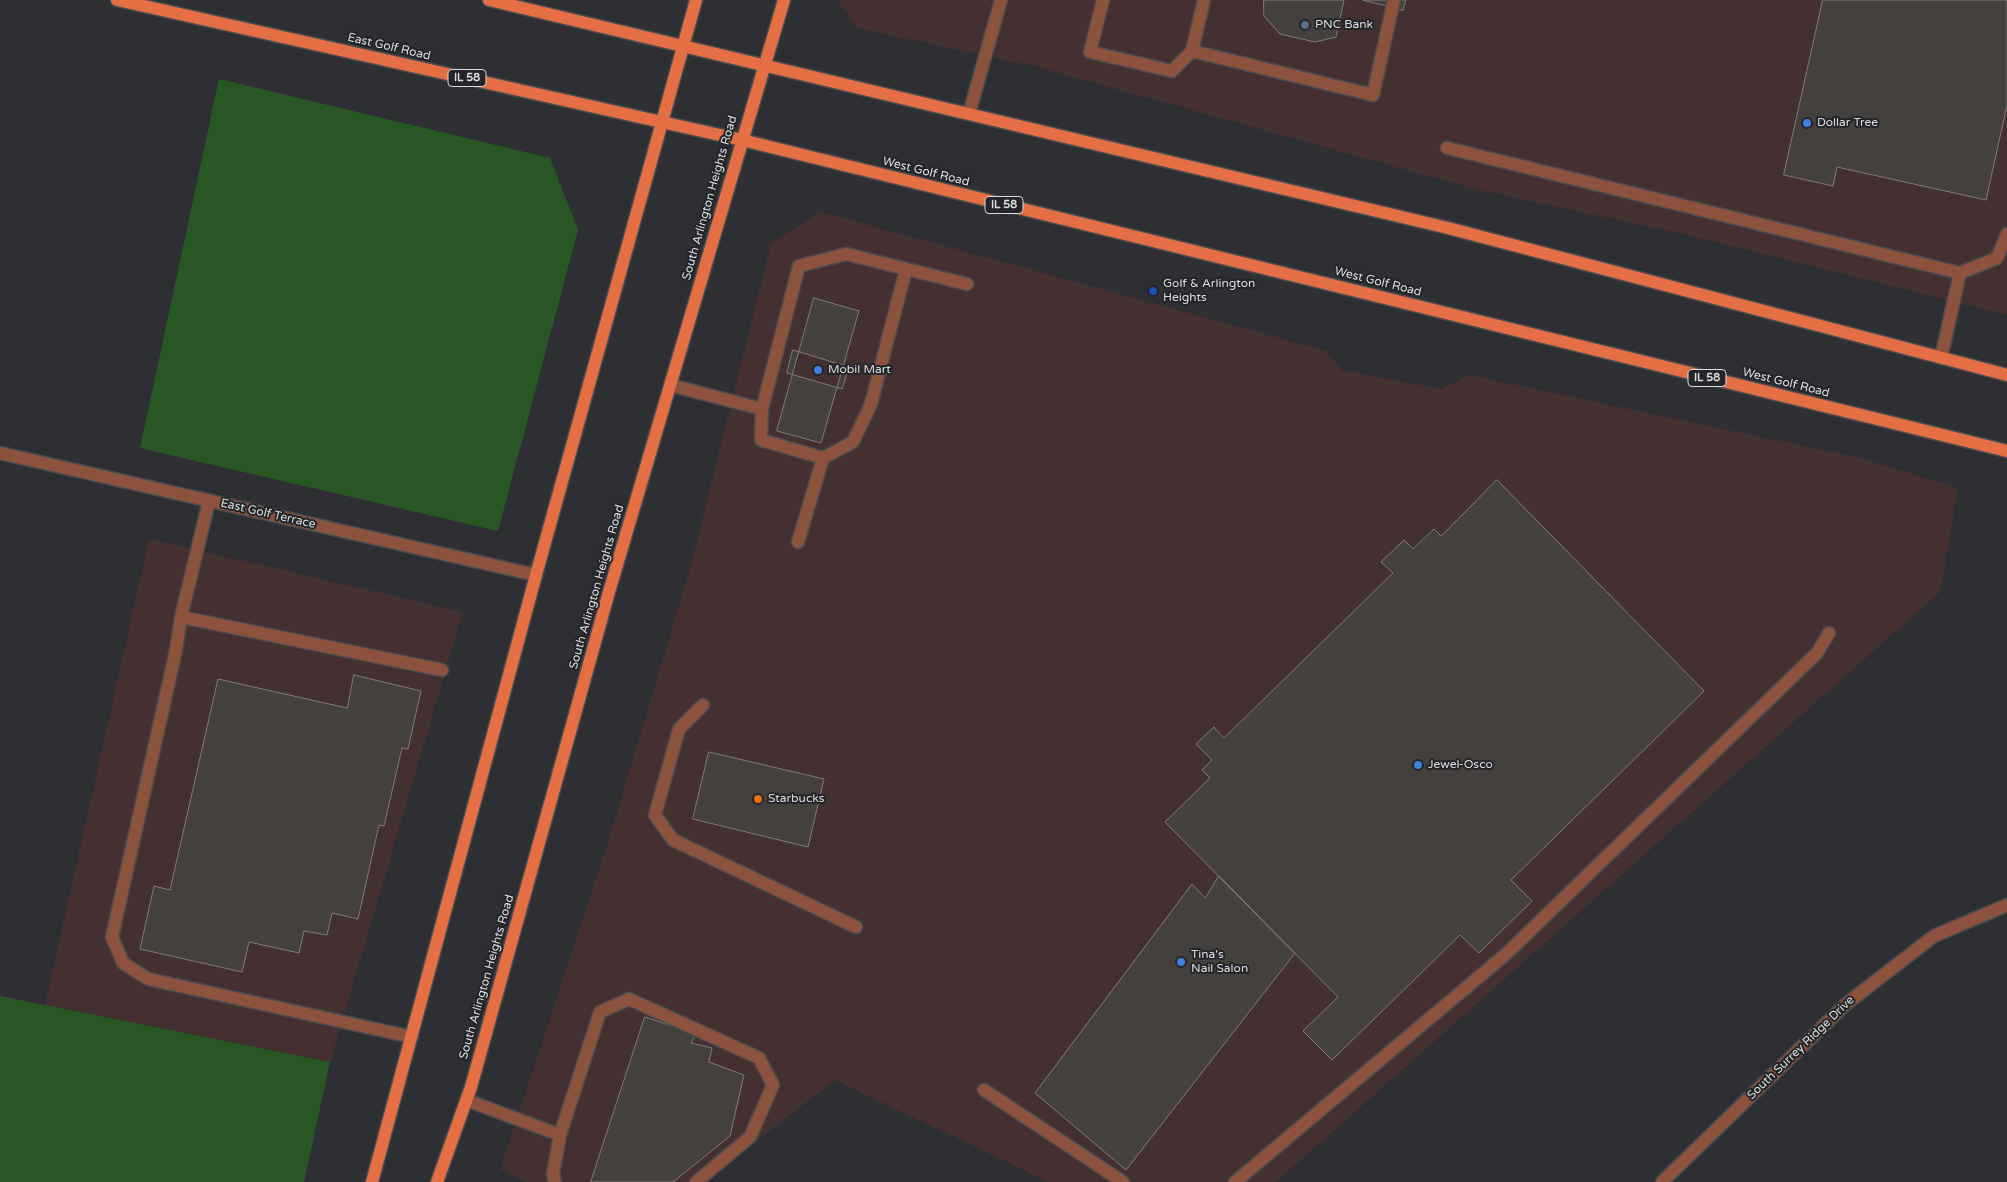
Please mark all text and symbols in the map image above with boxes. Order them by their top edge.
place label: PNC Bank [1315,18,1373,32]
marker: PNC Bank [1299,19,1311,31]
street label: East Golf Road [346,30,432,64]
road number: IL 58 [448,70,486,86]
street label: South Arlington Heights Road [680,114,740,282]
place label: Dollar Tree [1817,116,1878,130]
marker: Dollar Tree [1801,117,1813,129]
street label: West Golf Road [881,154,971,190]
road number: IL 58 [985,196,1023,214]
street label: West Golf Road [1333,264,1423,300]
place label: Golf & Arlington Heights [1163,277,1255,305]
marker: Golf & Arlington Heights [1147,285,1159,297]
place label: Mobil Mart [828,363,891,377]
marker: Mobil Mart [812,364,824,376]
street label: West Golf Road [1741,365,1831,401]
road number: IL 58 [1688,369,1726,386]
street label: East Golf Terrace [219,496,317,532]
street label: South Arlington Heights Road [567,503,627,671]
place label: Jewel-Osco [1428,758,1493,772]
marker: Jewel-Osco [1412,759,1424,771]
place label: Starbucks [768,792,825,806]
marker: Starbucks [752,793,764,805]
street label: South Arlington Heights Road [457,893,517,1061]
place label: Tina's Nail Salon [1191,948,1248,976]
marker: Tina's Nail Salon [1175,956,1187,968]
street label: South Surrey Ridge Drive [1745,993,1857,1103]

